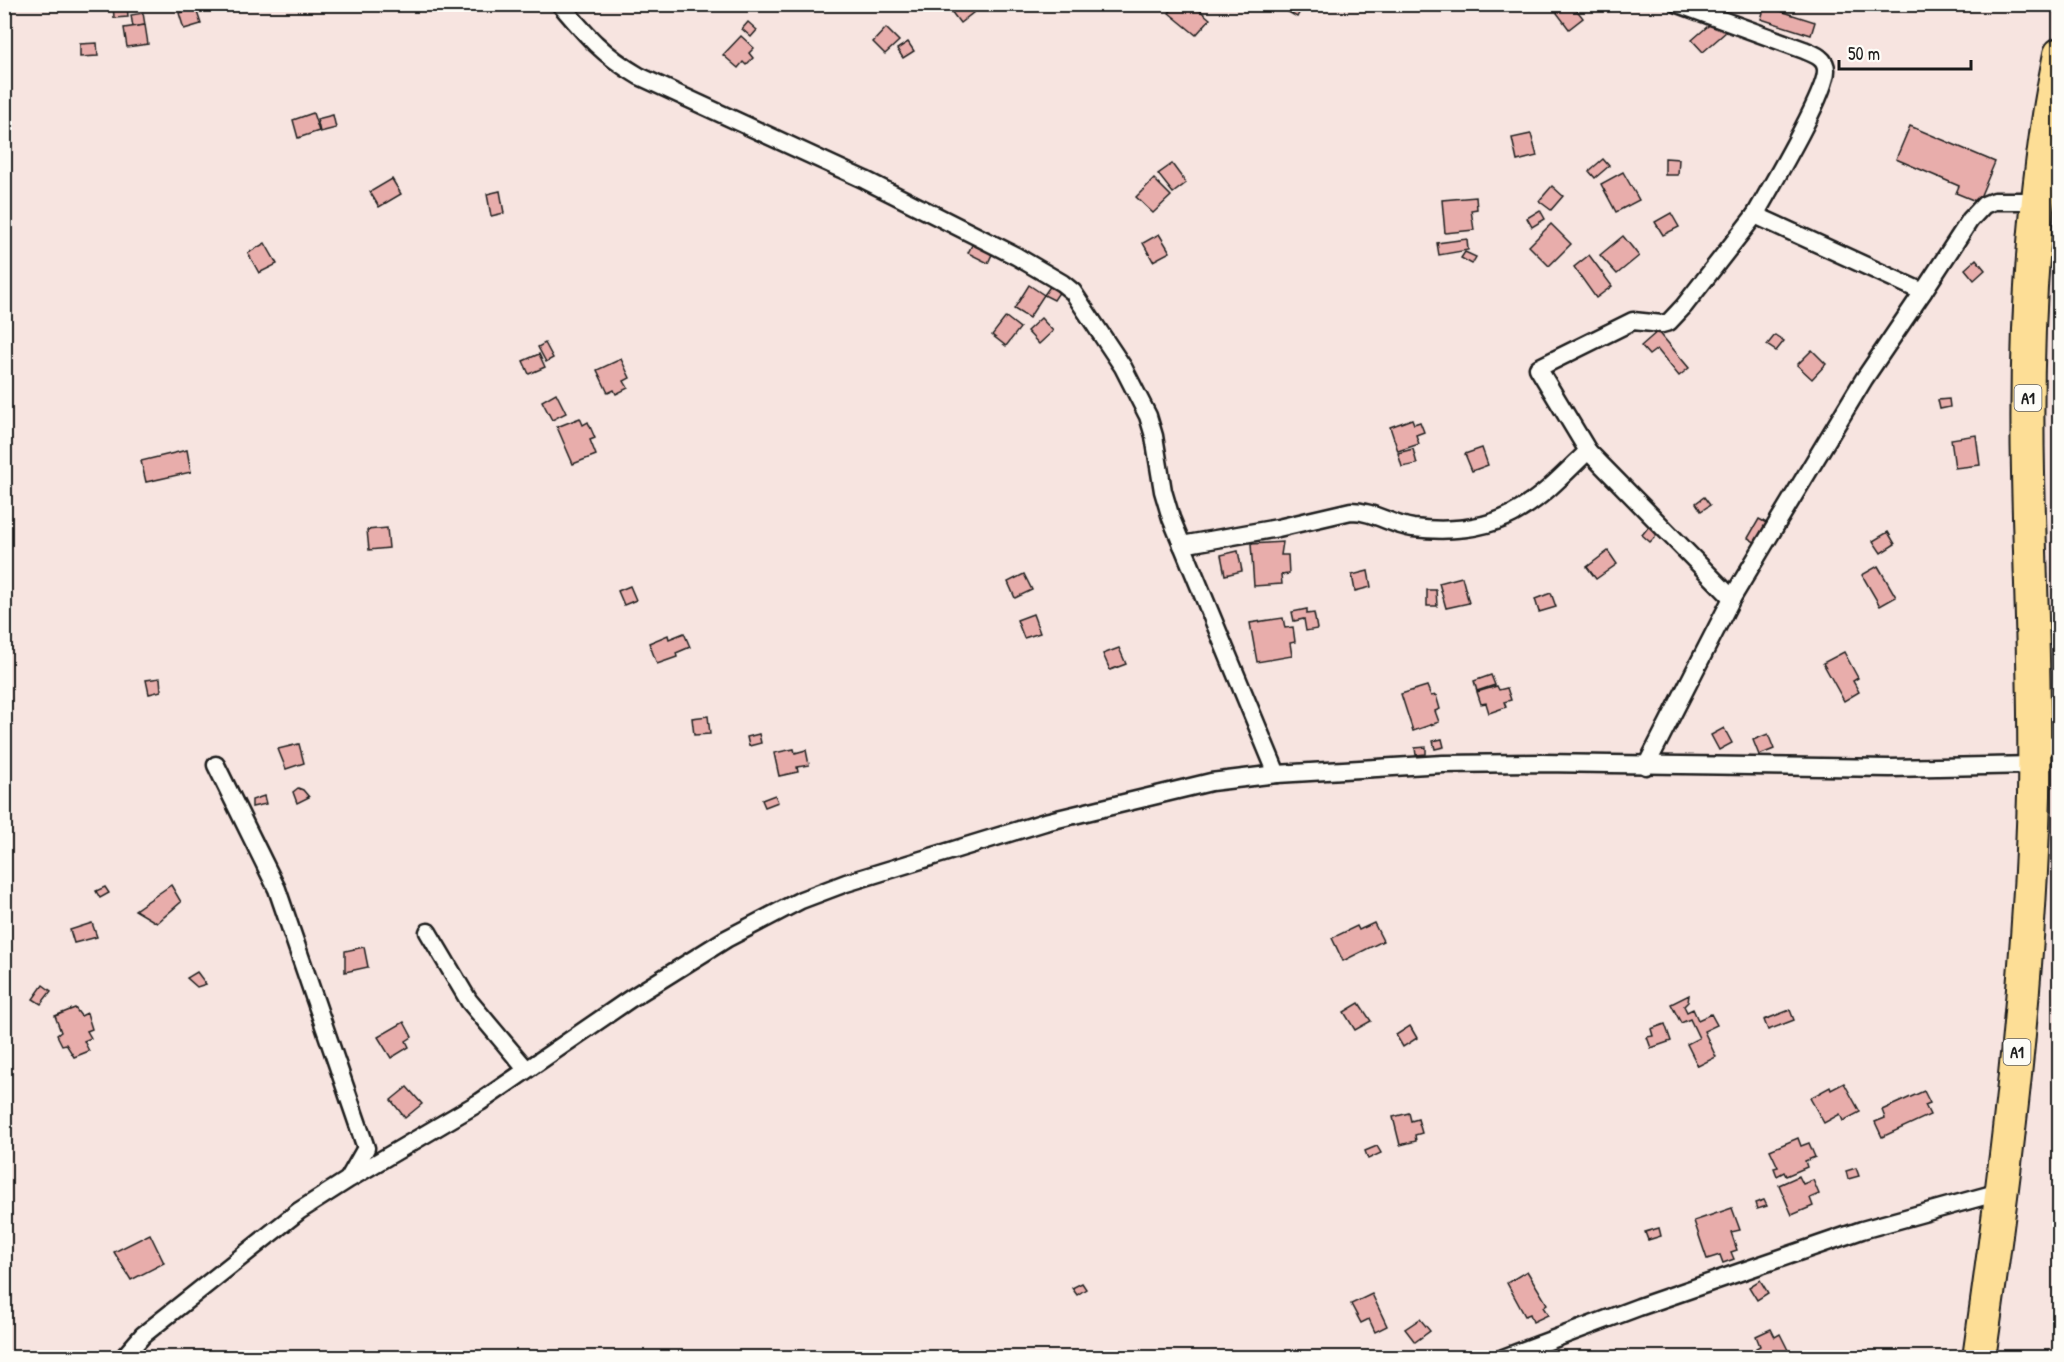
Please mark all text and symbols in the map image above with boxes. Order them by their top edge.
scale bar [1839,33,1971,71]
text: 50 m [1848,41,1880,66]
road number: A1 [2014,385,2042,411]
road number: A1 [2004,1039,2030,1065]

